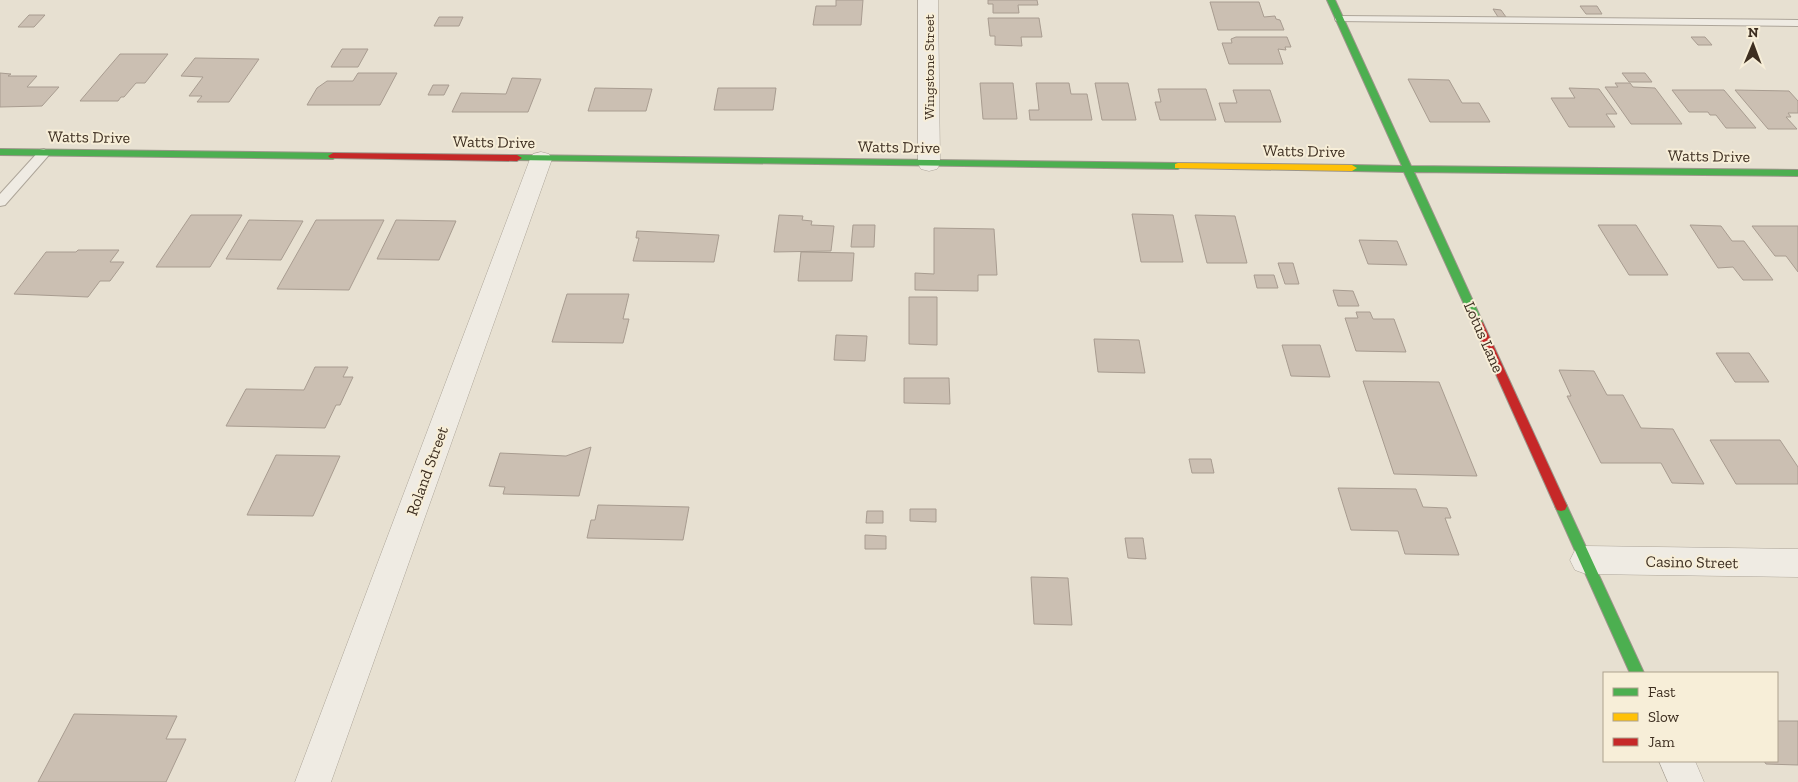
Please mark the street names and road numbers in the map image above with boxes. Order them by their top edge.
street label: Wingstone Street [921,13,938,120]
street label: Watts Drive [48,127,130,147]
street label: Watts Drive [453,132,535,152]
street label: Watts Drive [858,137,940,157]
street label: Watts Drive [1263,141,1345,161]
street label: Watts Drive [1668,146,1750,166]
street label: Lotus Lane [1460,299,1508,375]
street label: Roland Street [402,424,452,518]
street label: Casino Street [1645,552,1739,572]

